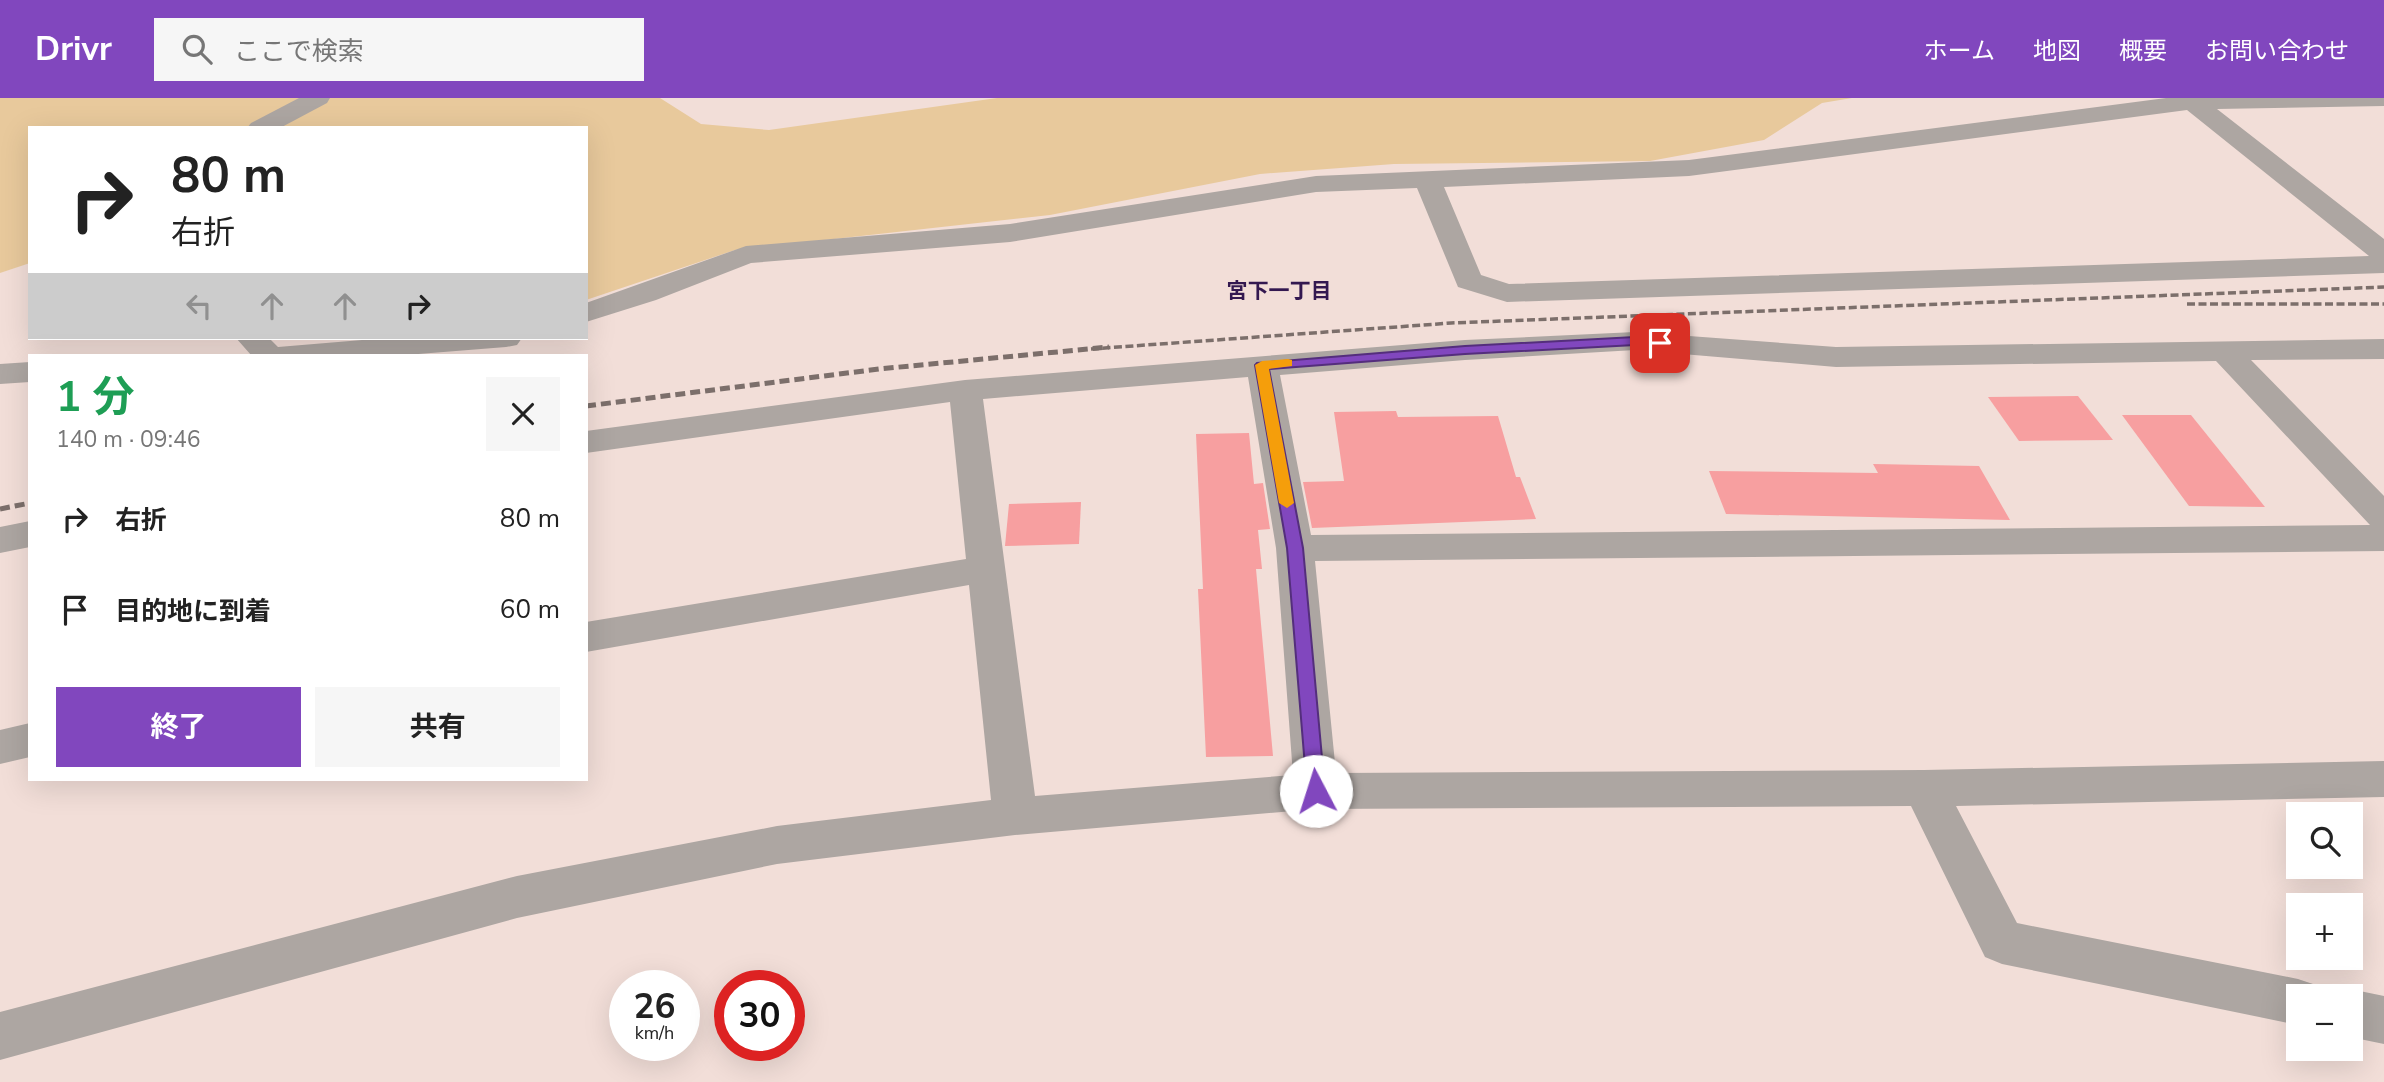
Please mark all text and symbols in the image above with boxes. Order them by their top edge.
search box [154,18,644,81]
text: Drivr [35,27,112,72]
icon: search [178,30,216,68]
text: ここで検索 [234,34,364,69]
text: ホーム [1924,35,1995,67]
text: 地図 [2033,35,2081,67]
text: 概要 [2119,35,2167,67]
text: お問い合わせ [2205,35,2349,67]
text: 80 m [171,142,286,209]
icon: right [56,154,147,245]
text: 右折 [171,211,235,254]
district label: 宮下一丁目 [1227,277,1332,305]
icon: left [180,287,218,325]
icon: ahead [253,287,291,325]
icon: ahead [326,287,364,325]
icon: right [399,287,437,325]
pin [1630,313,1690,373]
icon: arrive [1641,324,1679,362]
text: 1 分 [56,369,135,426]
button: close [486,377,560,451]
text: 140 m · 09:46 [56,424,201,455]
icon: right [56,500,94,538]
text: 80 m [500,501,560,536]
text: 右折 [115,503,167,538]
icon: arrive [56,591,94,629]
text: 60 m [500,592,560,627]
text: 目的地に到着 [115,594,271,629]
button: 終了 [56,687,301,767]
button: 共有 [315,687,560,767]
position arrow [1279,754,1353,828]
map controls [2286,802,2363,1061]
button: search [2286,802,2363,879]
button: + [2286,893,2363,970]
speed limit sign: 30 [714,970,805,1061]
text: 26 [633,983,676,1030]
button: − [2286,984,2363,1061]
text: km/h [635,1021,674,1045]

